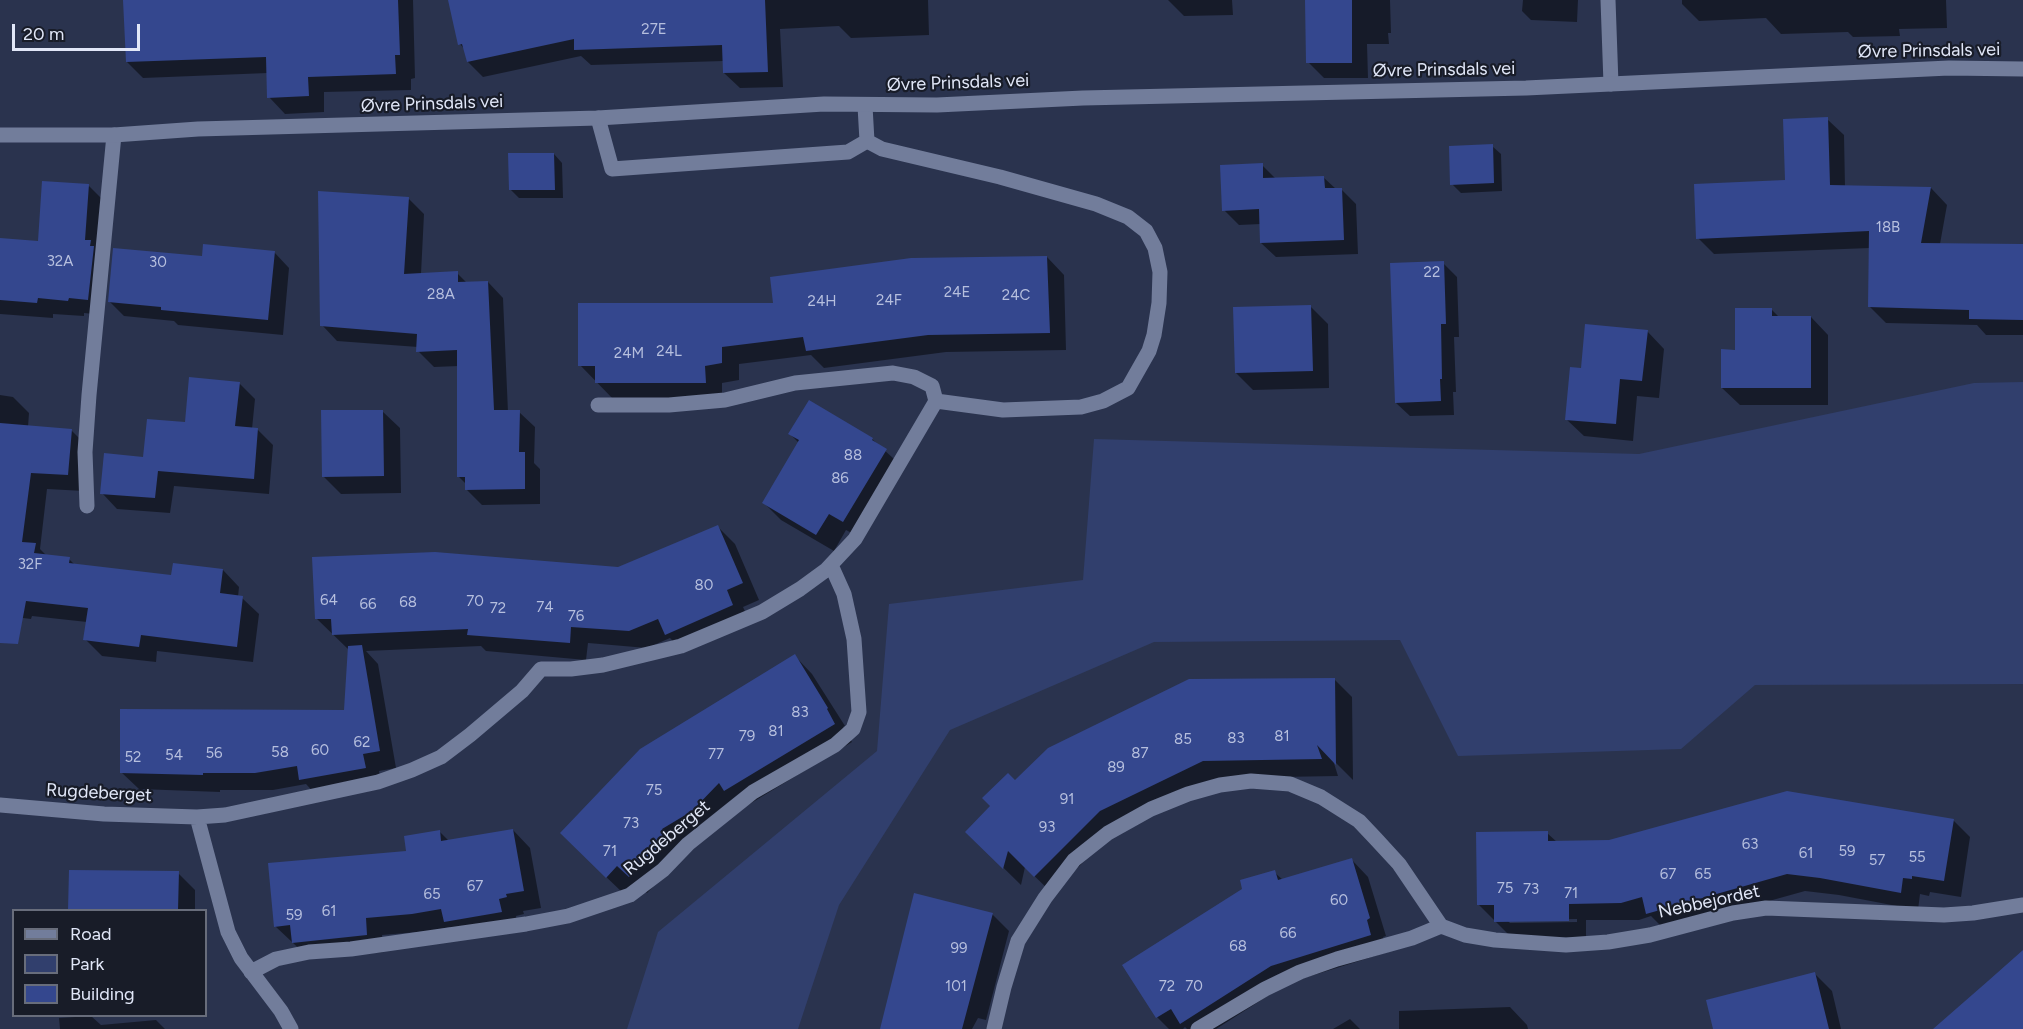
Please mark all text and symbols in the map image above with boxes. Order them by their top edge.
scale bar [15,12,142,50]
house number: 27E [641,21,667,39]
text: 20 m [23,23,64,45]
street label: Øvre Prinsdals vei [1858,39,2000,63]
street label: Øvre Prinsdals vei [1373,58,1515,82]
street label: Øvre Prinsdals vei [886,70,1030,96]
street label: Øvre Prinsdals vei [360,91,504,117]
house number: 18B [1876,219,1900,237]
house number: 32A [47,253,73,271]
house number: 30 [149,254,167,272]
house number: 22 [1424,264,1440,282]
house number: 24E [944,284,970,302]
house number: 28A [427,286,455,304]
house number: 24C [1002,287,1030,305]
house number: 24F [876,292,902,310]
house number: 24H [808,293,836,311]
house number: 24L [656,343,682,361]
house number: 24M [614,345,644,363]
house number: 88 [844,447,862,465]
house number: 86 [831,470,849,488]
house number: 32F [18,556,42,574]
house number: 80 [695,577,713,595]
house number: 64 [320,592,338,610]
house number: 70 [466,593,484,611]
house number: 68 [399,594,417,612]
house number: 66 [360,596,376,614]
house number: 74 [536,599,554,617]
house number: 72 [490,600,506,618]
house number: 76 [568,608,584,626]
house number: 83 [791,704,809,722]
house number: 81 [768,723,784,741]
house number: 79 [739,728,755,746]
house number: 81 [1274,728,1290,746]
house number: 83 [1227,730,1245,748]
house number: 85 [1174,731,1192,749]
house number: 62 [354,734,370,752]
house number: 60 [311,742,329,760]
house number: 58 [271,744,289,762]
house number: 56 [205,745,223,763]
house number: 87 [1131,745,1149,763]
house number: 77 [708,746,724,764]
house number: 54 [165,747,183,765]
house number: 52 [124,749,142,767]
house number: 89 [1107,759,1125,777]
street label: Rugdeberget [46,779,152,807]
house number: 75 [646,782,662,800]
house number: 91 [1060,791,1074,809]
street label: Rugdeberget [619,796,715,880]
house number: 73 [623,815,639,833]
house number: 93 [1039,819,1055,837]
house number: 63 [1742,836,1758,854]
house number: 71 [603,843,617,861]
house number: 59 [1838,843,1856,861]
house number: 61 [1799,845,1813,863]
house number: 55 [1908,849,1926,867]
house number: 57 [1869,852,1885,870]
house number: 67 [1660,866,1676,884]
house number: 65 [1694,866,1712,884]
house number: 67 [467,878,483,896]
house number: 75 [1497,880,1513,898]
house number: 73 [1523,881,1539,899]
street label: Nebbejordet [1656,881,1762,923]
house number: 71 [1564,885,1578,903]
house number: 65 [423,886,441,904]
house number: 60 [1330,892,1348,910]
house number: 61 [322,903,336,921]
house number: 59 [285,907,303,925]
legend [12,909,207,1017]
text: Road [70,923,111,945]
house number: 66 [1280,925,1296,943]
house number: 68 [1229,938,1247,956]
house number: 99 [951,940,967,958]
text: Park [70,953,104,975]
house number: 101 [945,978,967,996]
house number: 72 [1159,978,1175,996]
house number: 70 [1185,978,1203,996]
text: Building [70,983,135,1005]

